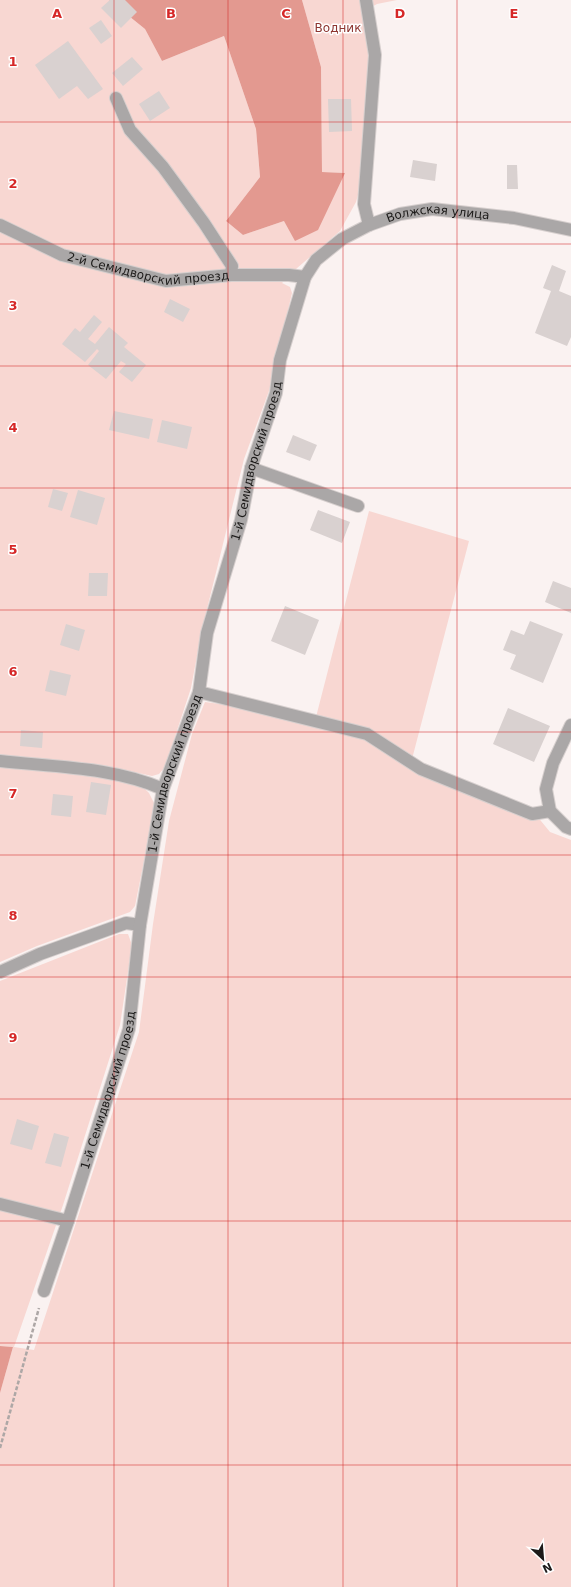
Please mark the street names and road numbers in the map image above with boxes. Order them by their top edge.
street label: Волжская улица [384,202,490,225]
street label: 2-й Семидворский проезд [66,250,230,288]
street label: 1-й Семидворский проезд [228,381,284,543]
street label: 1-й Семидворский проезд [145,692,205,854]
street label: 1-й Семидворский проезд [78,1010,138,1171]

